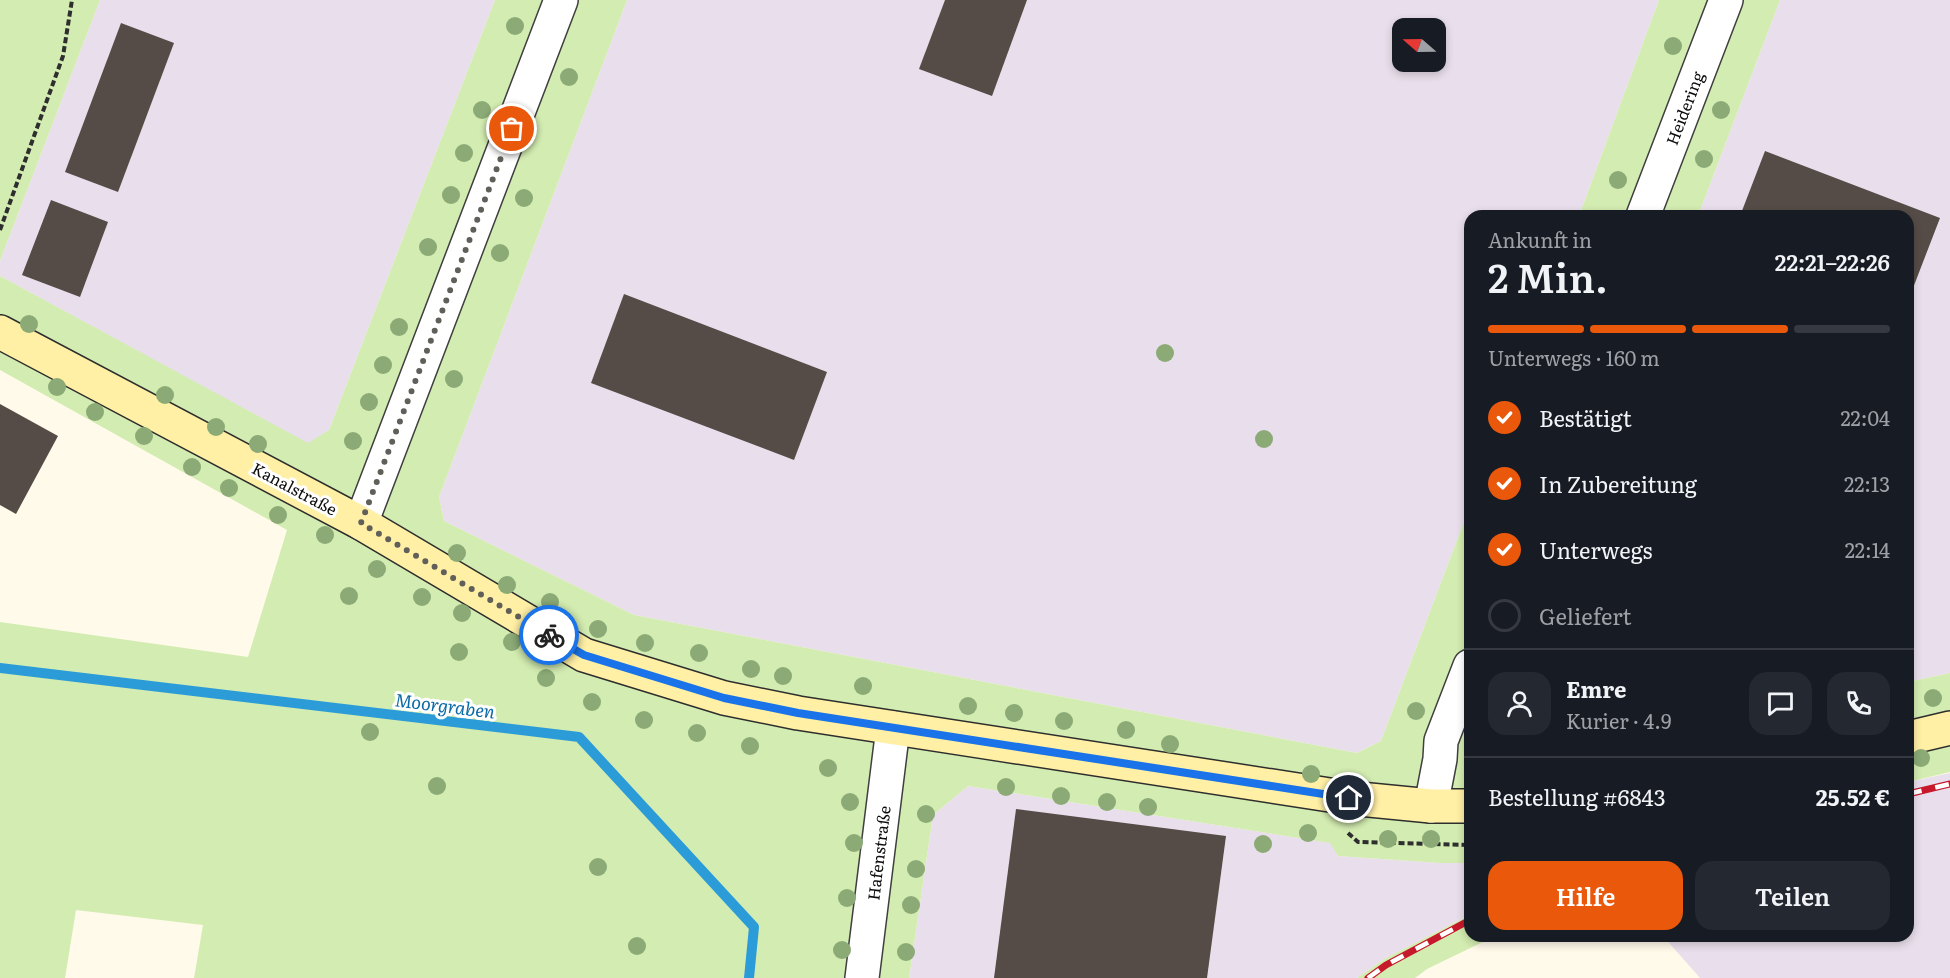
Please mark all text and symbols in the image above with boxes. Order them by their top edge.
north arrow [1392,18,1446,72]
map controls [1392,18,1446,72]
street label: Heidering [1659,68,1709,148]
pin [486,103,537,154]
icon: bag [495,112,528,145]
text: Ankunft in [1488,224,1592,254]
text: 22:21–22:26 [1775,245,1890,278]
text: 2 Min. [1488,247,1608,305]
text: Unterwegs · 160 m [1488,342,1660,372]
icon: check [1488,401,1521,434]
text: Bestätigt [1539,401,1632,434]
text: 22:04 [1840,402,1890,432]
street label: Kanalstraße [248,455,342,521]
icon: check [1488,467,1521,500]
text: In Zubereitung [1539,467,1697,500]
text: 22:13 [1844,468,1890,498]
icon: check [1488,533,1521,566]
text: Unterwegs [1539,533,1652,566]
text: 22:14 [1845,534,1890,564]
text: Geliefert [1539,599,1632,632]
courier [519,605,579,665]
icon: bike [533,619,566,652]
button: person [1488,672,1551,735]
text: Emre [1566,672,1626,705]
button: chat [1749,672,1812,735]
button: phone [1827,672,1890,735]
water label: Moorgraben [394,685,497,725]
text: Kurier · 4.9 [1566,705,1671,735]
pin [1323,772,1374,823]
text: Bestellung #6843 [1488,780,1666,813]
text: 25.52 € [1816,780,1890,813]
icon: home [1332,781,1365,814]
street label: Hafenstraße [860,804,896,902]
button: Hilfe [1488,861,1683,930]
button: Teilen [1695,861,1890,930]

